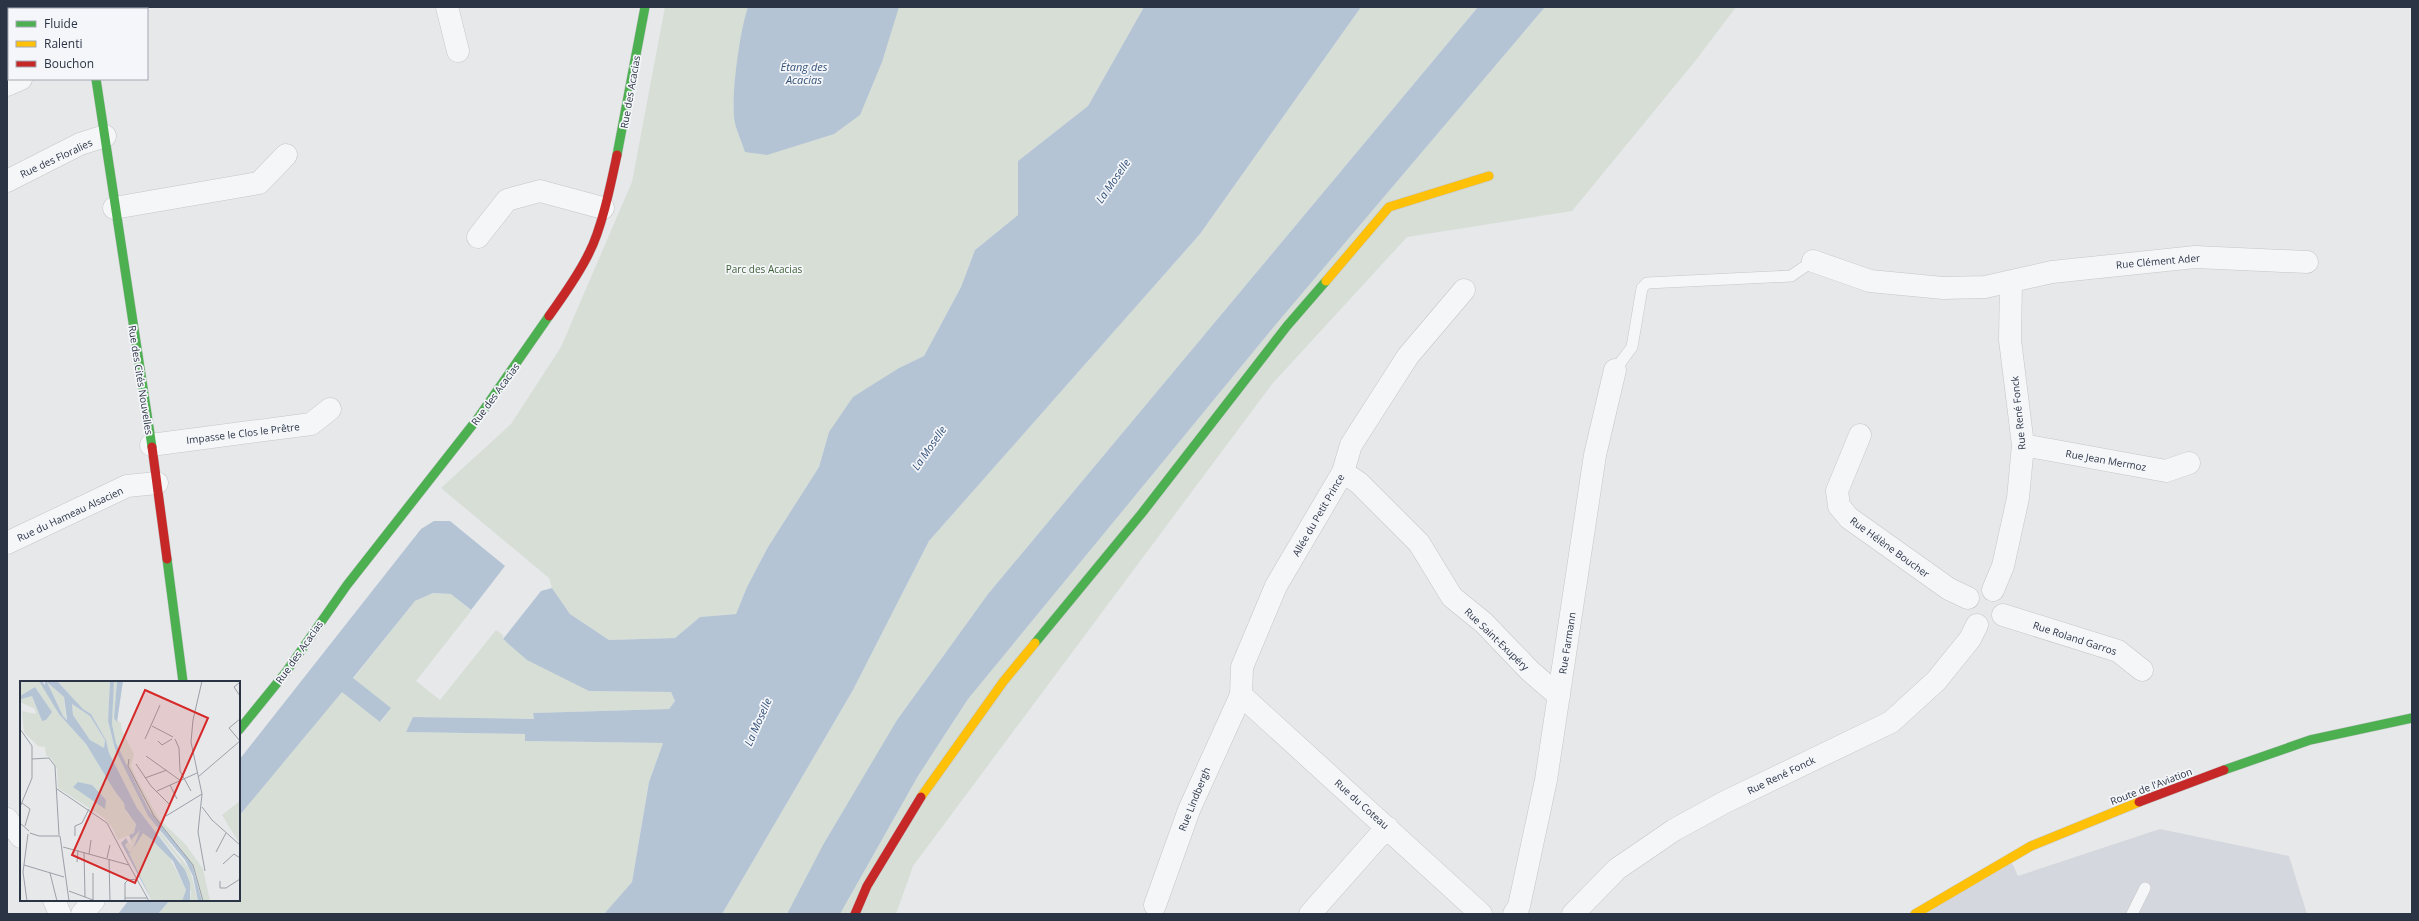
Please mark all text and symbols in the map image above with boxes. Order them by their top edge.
legend [8,8,148,80]
text: Fluide [44,15,78,32]
text: Ralenti [44,35,83,52]
street label: Rue des Acacias [617,54,643,130]
text: Bouchon [44,55,94,72]
water label: Étang des Acacias [780,59,828,87]
street label: Rue des Floralies [18,135,95,181]
water label: La Moselle [1092,155,1134,206]
street label: Rue Clément Ader [2115,250,2201,272]
park label: Parc des Acacias [726,262,802,276]
street label: Rue des Cités Nouvelles [125,324,157,436]
street label: Rue des Acacias [468,360,523,428]
street label: Rue René Fonck [2007,375,2029,451]
street label: Impasse le Clos le Prêtre [186,419,301,447]
water label: La Moselle [908,422,950,473]
street label: Rue Jean Mermoz [2065,446,2148,474]
street label: Allée du Petit Prince [1289,471,1348,559]
street label: Rue du Hameau Alsacien [15,483,125,545]
street label: Rue Hélène Boucher [1847,513,1933,581]
street label: Rue Saint-Exupéry [1462,605,1533,674]
street label: Rue Farmann [1555,611,1579,675]
street label: Rue des Acacias [272,618,326,686]
street label: Rue Roland Garros [2031,618,2119,658]
inset map [20,681,240,901]
water label: La Moselle [740,695,775,748]
street label: Rue René Fonck [1745,752,1818,798]
street label: Route de l'Aviation [2108,764,2194,808]
street label: Rue Lindbergh [1175,765,1213,833]
street label: Rue du Coteau [1332,776,1392,832]

